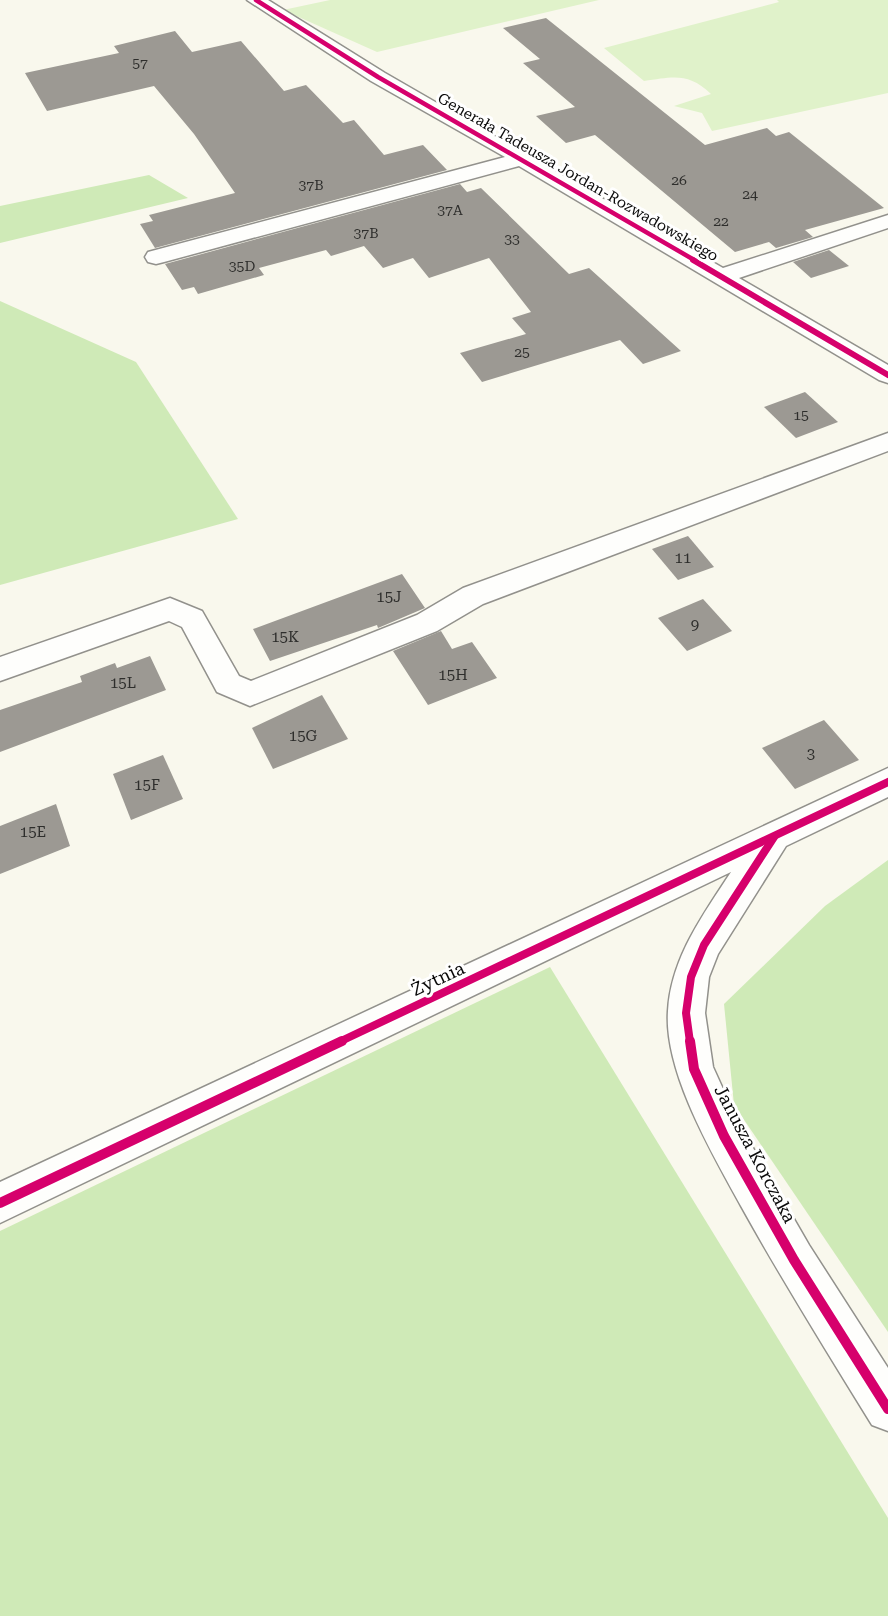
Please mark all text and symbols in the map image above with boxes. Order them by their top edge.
house number: 57 [132,55,148,71]
street label: Generała Tadeusza Jordan-Rozwadowskiego [434,89,722,265]
house number: 26 [671,172,687,188]
house number: 37B [298,177,324,193]
house number: 24 [742,186,758,202]
house number: 37A [437,202,463,218]
house number: 22 [713,213,729,229]
house number: 37B [353,225,379,241]
house number: 33 [504,231,520,247]
house number: 35D [229,258,255,274]
house number: 25 [514,344,530,360]
house number: 15 [793,407,809,423]
house number: 11 [675,549,691,567]
house number: 15J [376,588,402,606]
house number: 9 [691,616,699,634]
house number: 15K [271,628,299,646]
house number: 15H [438,666,468,684]
house number: 15L [110,674,136,692]
house number: 15G [289,727,318,745]
house number: 3 [807,745,815,763]
house number: 15F [134,776,160,794]
house number: 15E [20,823,46,841]
street label: Żytnia [408,957,468,1000]
street label: Janusza Korczaka [710,1081,801,1227]

